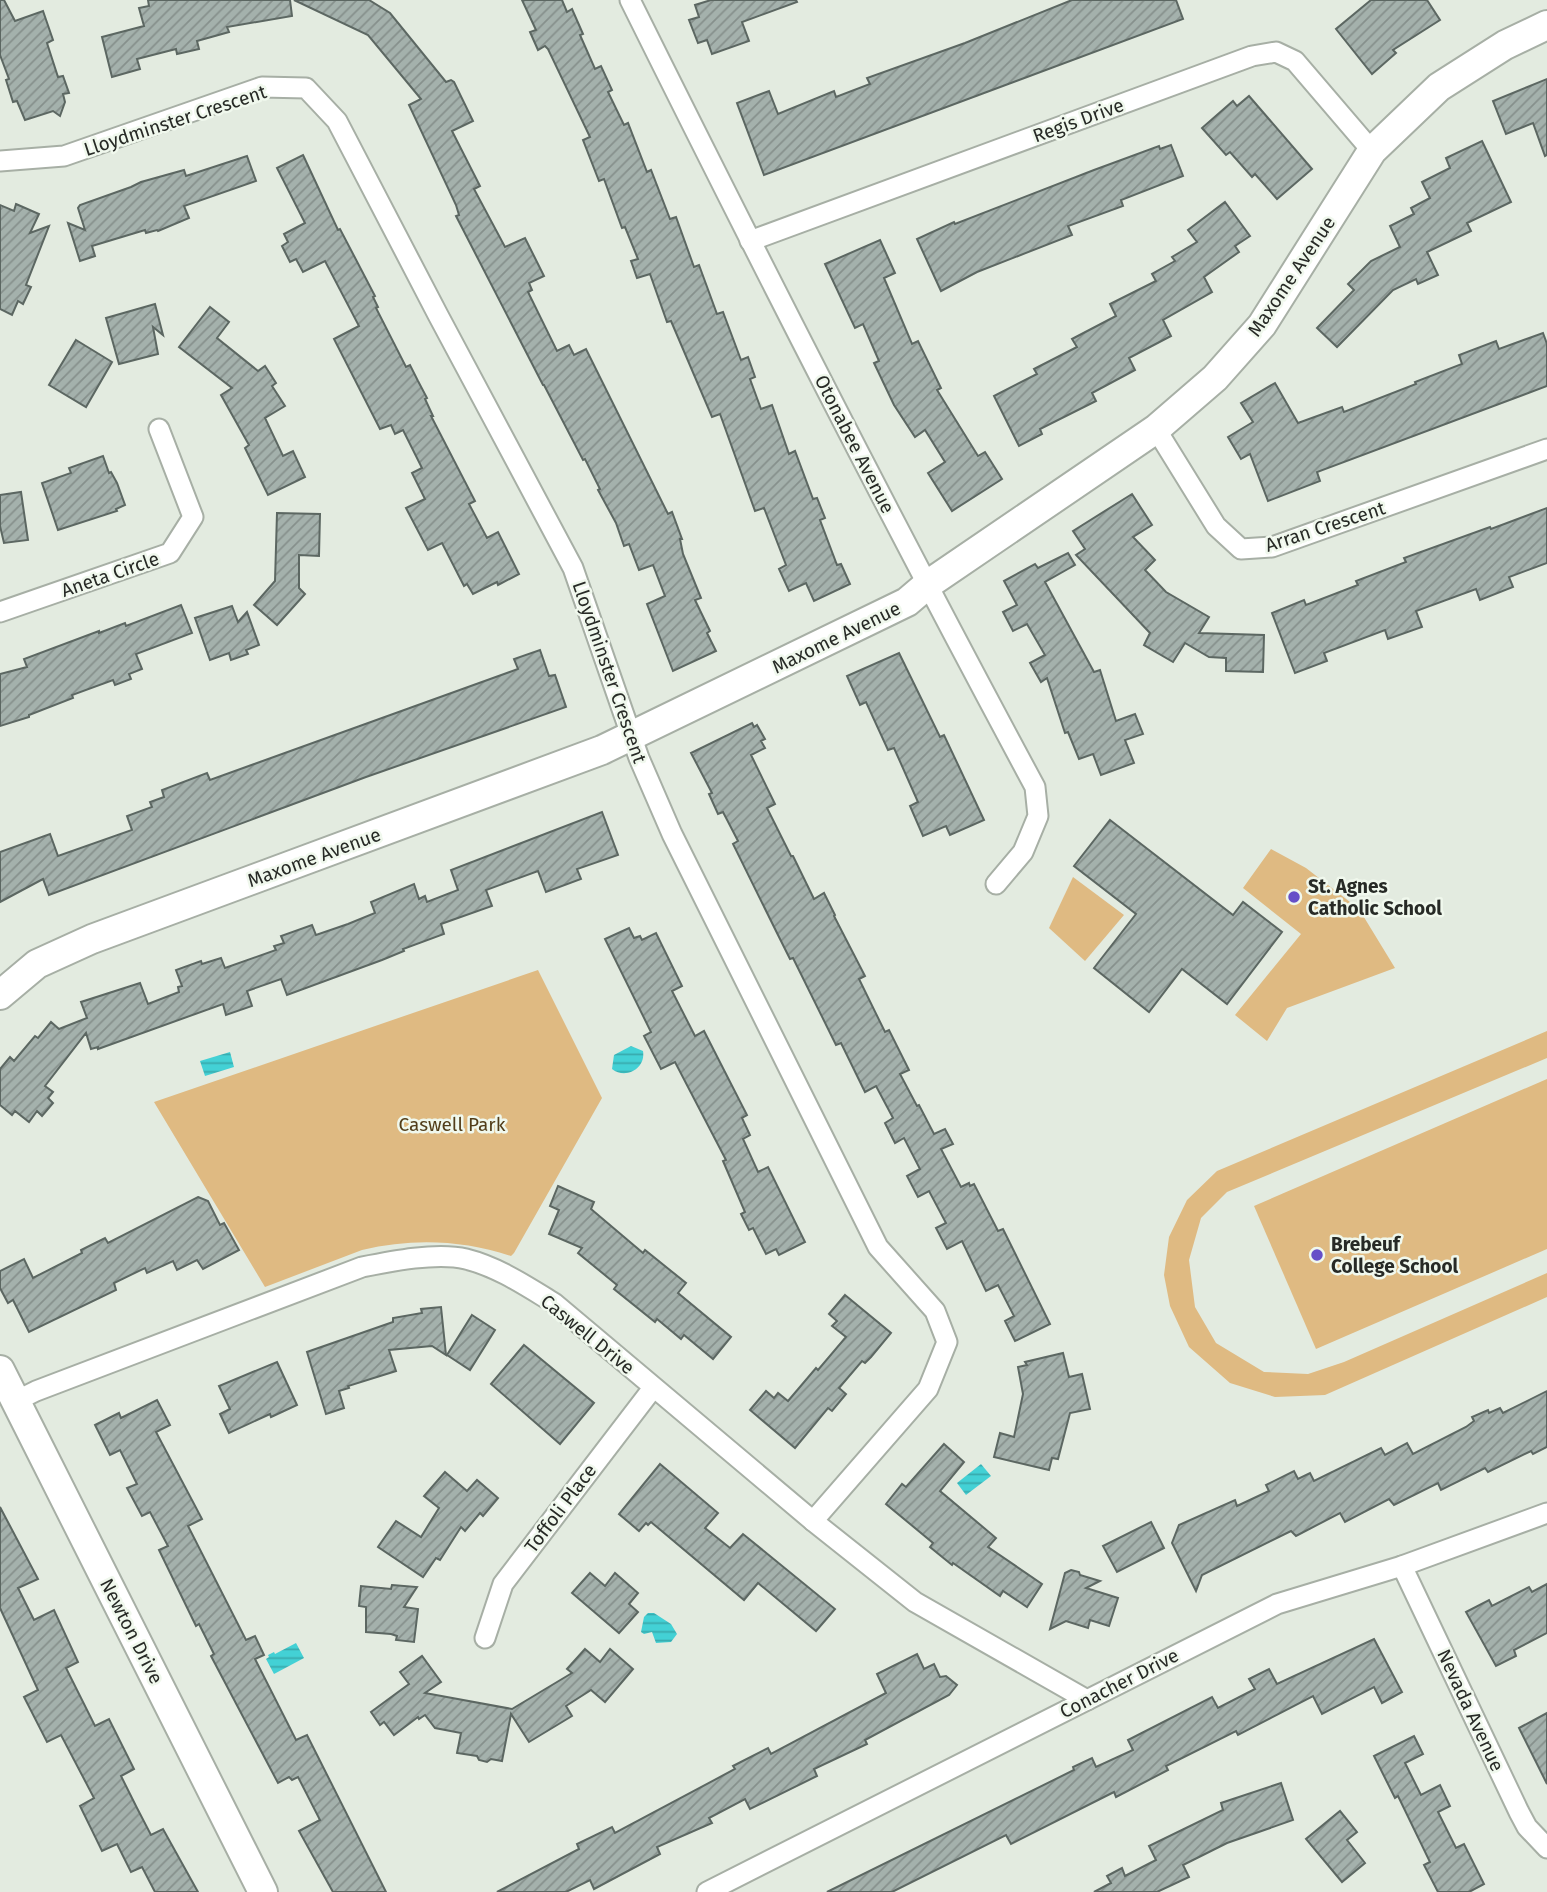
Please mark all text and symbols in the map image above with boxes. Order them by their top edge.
street label: Lloydminster Crescent [81,80,270,161]
street label: Regis Drive [1029,93,1127,148]
street label: Maxome Avenue [1243,212,1340,341]
street label: Otonabee Avenue [810,371,899,517]
street label: Arran Crescent [1262,496,1388,557]
street label: Aneta Circle [58,547,162,602]
street label: Lloydminster Crescent [568,578,651,766]
street label: Maxome Avenue [768,596,904,678]
street label: Maxome Avenue [244,823,384,892]
place label: St. Agnes Catholic School [1308,875,1442,920]
marker: St. Agnes Catholic School [1286,889,1302,905]
park label: Caswell Park [399,1113,506,1136]
place label: Brebeuf College School [1331,1233,1458,1278]
marker: Brebeuf College School [1309,1247,1325,1263]
street label: Caswell Drive [536,1290,639,1379]
street label: Toffoli Place [520,1459,601,1557]
street label: Newton Drive [95,1575,168,1688]
street label: Conacher Drive [1056,1644,1183,1723]
street label: Nevada Avenue [1432,1645,1509,1775]

